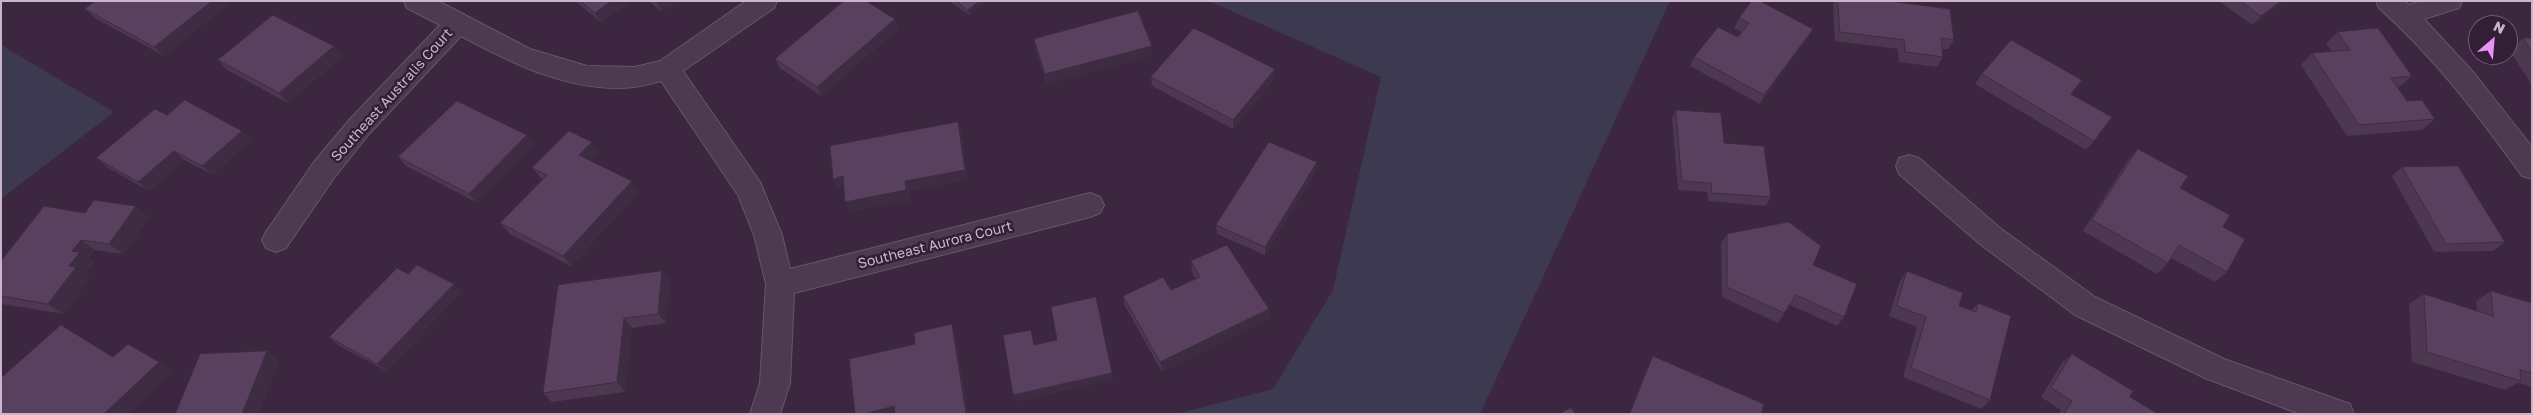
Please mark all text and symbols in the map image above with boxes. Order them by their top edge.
north arrow [2468,15,2518,65]
text: N [2491,17,2508,37]
street label: Southeast Australis Court [328,25,456,165]
street label: Southeast Aurora Court [856,218,1014,272]

